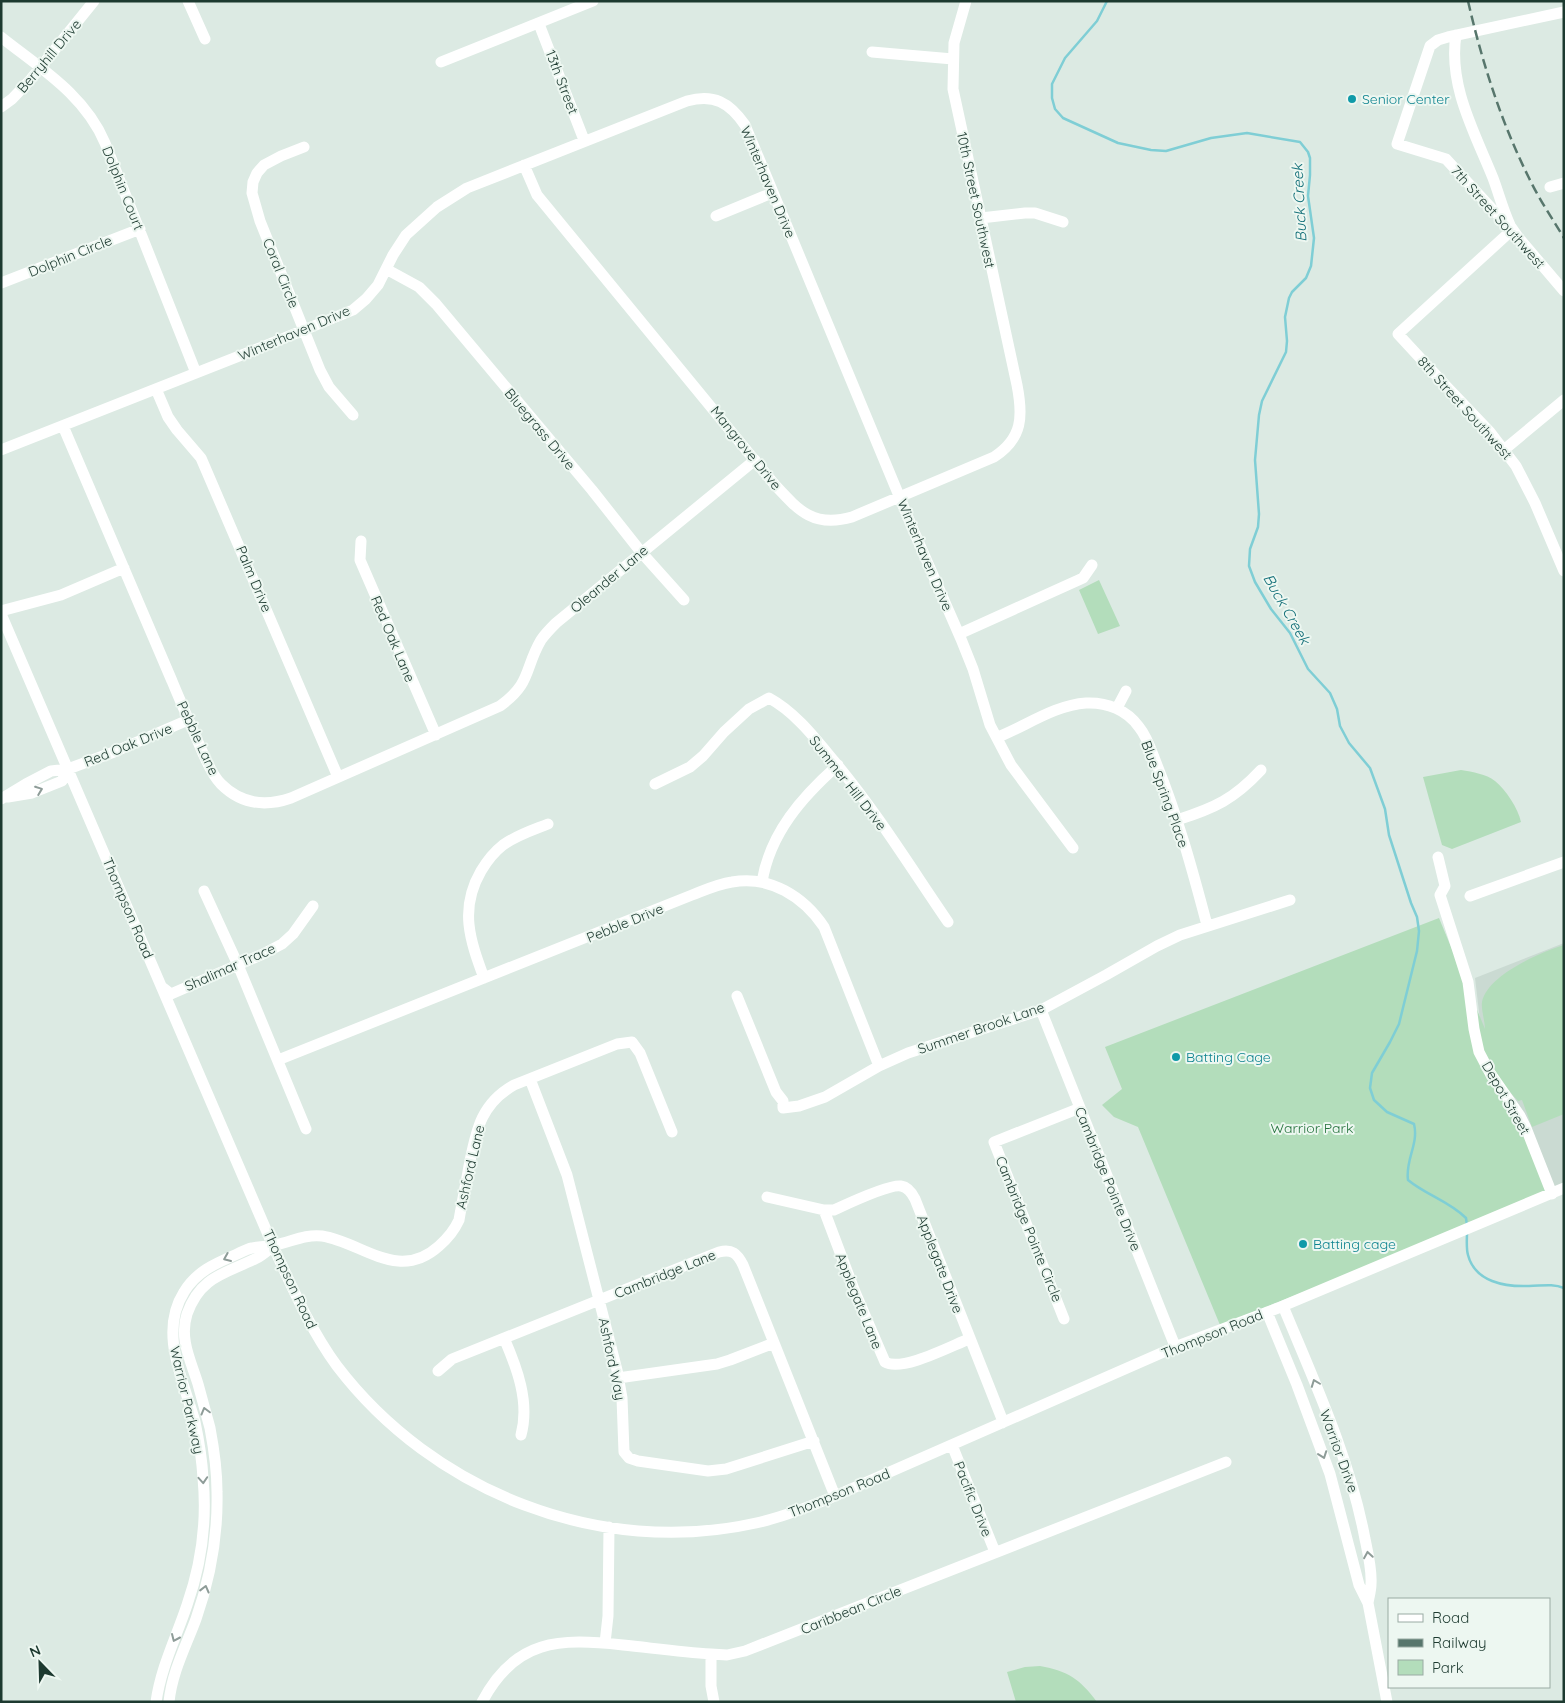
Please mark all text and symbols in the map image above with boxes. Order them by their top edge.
street label: Berryhill Drive [13,15,85,97]
street label: 13th Street [542,47,583,117]
place label: Senior Center [1362,90,1450,108]
marker: Senior Center [1346,93,1358,105]
street label: Winterhaven Drive [736,123,800,241]
street label: 10th Street Southwest [953,130,999,270]
street label: Dolphin Court [98,143,148,233]
water label: Buck Creek [1287,161,1311,243]
street label: 7th Street Southwest [1447,162,1549,272]
street label: Dolphin Circle [26,231,115,281]
street label: Coral Circle [259,235,303,311]
street label: Winterhaven Drive [235,301,353,365]
street label: 8th Street Southwest [1414,353,1516,464]
street label: Bluegrass Drive [501,384,579,474]
street label: Mangrove Drive [707,402,785,494]
street label: Winterhaven Drive [893,496,957,614]
street label: Oleander Lane [566,541,652,617]
street label: Palm Drive [232,543,276,615]
water label: Buck Creek [1259,570,1316,649]
street label: Red Oak Lane [367,593,419,685]
street label: Pebble Lane [173,698,223,778]
street label: Red Oak Drive [81,719,175,771]
street label: Summer Hill Drive [805,732,891,834]
street label: Blue Spring Place [1137,738,1193,850]
one-way arrow [34,786,43,797]
street label: Thompson Road [99,855,157,961]
street label: Pebble Drive [584,899,666,947]
street label: Shalimar Trace [182,939,278,995]
street label: Summer Brook Lane [915,998,1047,1058]
place label: Batting Cage [1186,1048,1271,1066]
marker: Batting Cage [1170,1051,1182,1063]
street label: Depot Street [1478,1058,1534,1138]
street label: Cambridge Pointe Drive [1071,1104,1145,1254]
park label: Warrior Park [1271,1119,1353,1137]
street label: Ashford Lane [452,1123,488,1211]
street label: Cambridge Pointe Circle [992,1154,1067,1305]
street label: Applegate Drive [913,1212,967,1316]
street label: Thompson Road [259,1226,321,1332]
place label: Batting cage [1313,1235,1396,1253]
marker: Batting cage [1297,1238,1309,1250]
street label: Cambridge Lane [612,1245,718,1303]
street label: Applegate Lane [831,1250,887,1352]
one-way arrow [223,1252,232,1263]
street label: Thompson Road [1159,1305,1265,1363]
street label: Ashford Way [594,1316,630,1402]
street label: Warrior Parkway [166,1344,208,1456]
one-way arrow [1310,1380,1320,1388]
one-way arrow [200,1407,211,1416]
street label: Warrior Drive [1316,1407,1362,1495]
one-way arrow [1317,1450,1327,1459]
street label: Pacific Drive [950,1459,996,1539]
street label: Thompson Road [786,1464,892,1522]
one-way arrow [197,1476,208,1484]
one-way arrow [1363,1550,1373,1559]
street label: Caribbean Circle [798,1582,904,1638]
one-way arrow [199,1584,210,1593]
legend [1388,1598,1550,1688]
text: Road [1432,1608,1469,1627]
one-way arrow [170,1633,181,1642]
text: Railway [1432,1633,1487,1652]
north arrow [15,1638,65,1688]
text: N [27,1641,43,1661]
text: Park [1432,1658,1464,1677]

